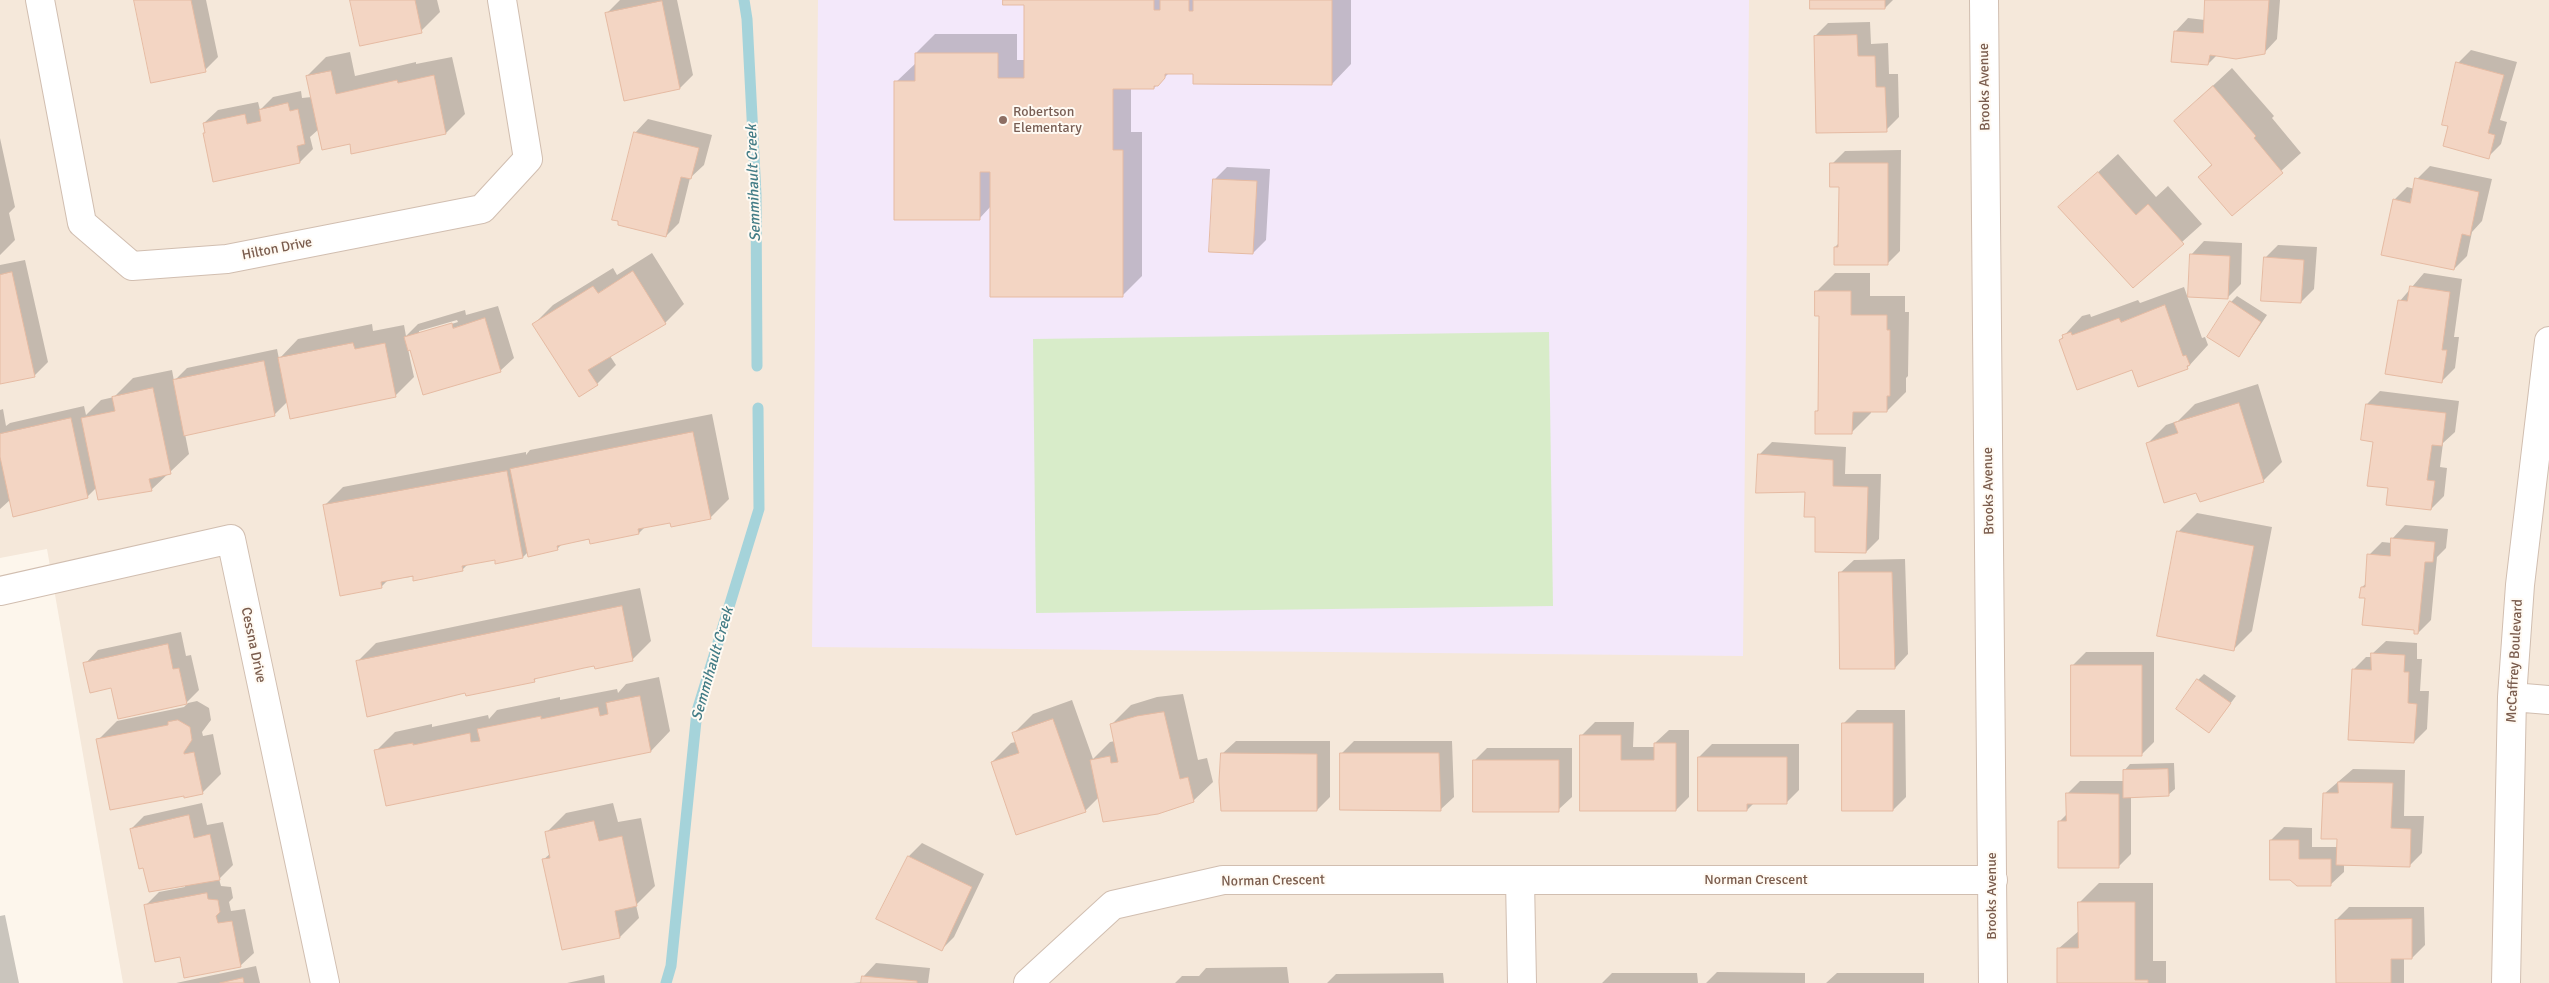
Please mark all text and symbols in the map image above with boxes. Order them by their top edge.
street label: Brooks Avenue [1976,43,1994,131]
place label: Robertson Elementary [1013,104,1082,136]
marker: Robertson Elementary [997,114,1009,126]
water label: Semmihault Creek [743,124,765,242]
street label: Hilton Drive [240,234,314,264]
street label: Brooks Avenue [1980,447,1998,535]
street label: McCaffrey Boulevard [2503,599,2527,723]
water label: Semmihault Creek [688,605,738,723]
street label: Cessna Drive [237,606,269,684]
street label: Brooks Avenue [1984,852,2000,940]
street label: Norman Crescent [1221,872,1325,890]
street label: Norman Crescent [1704,872,1808,888]

